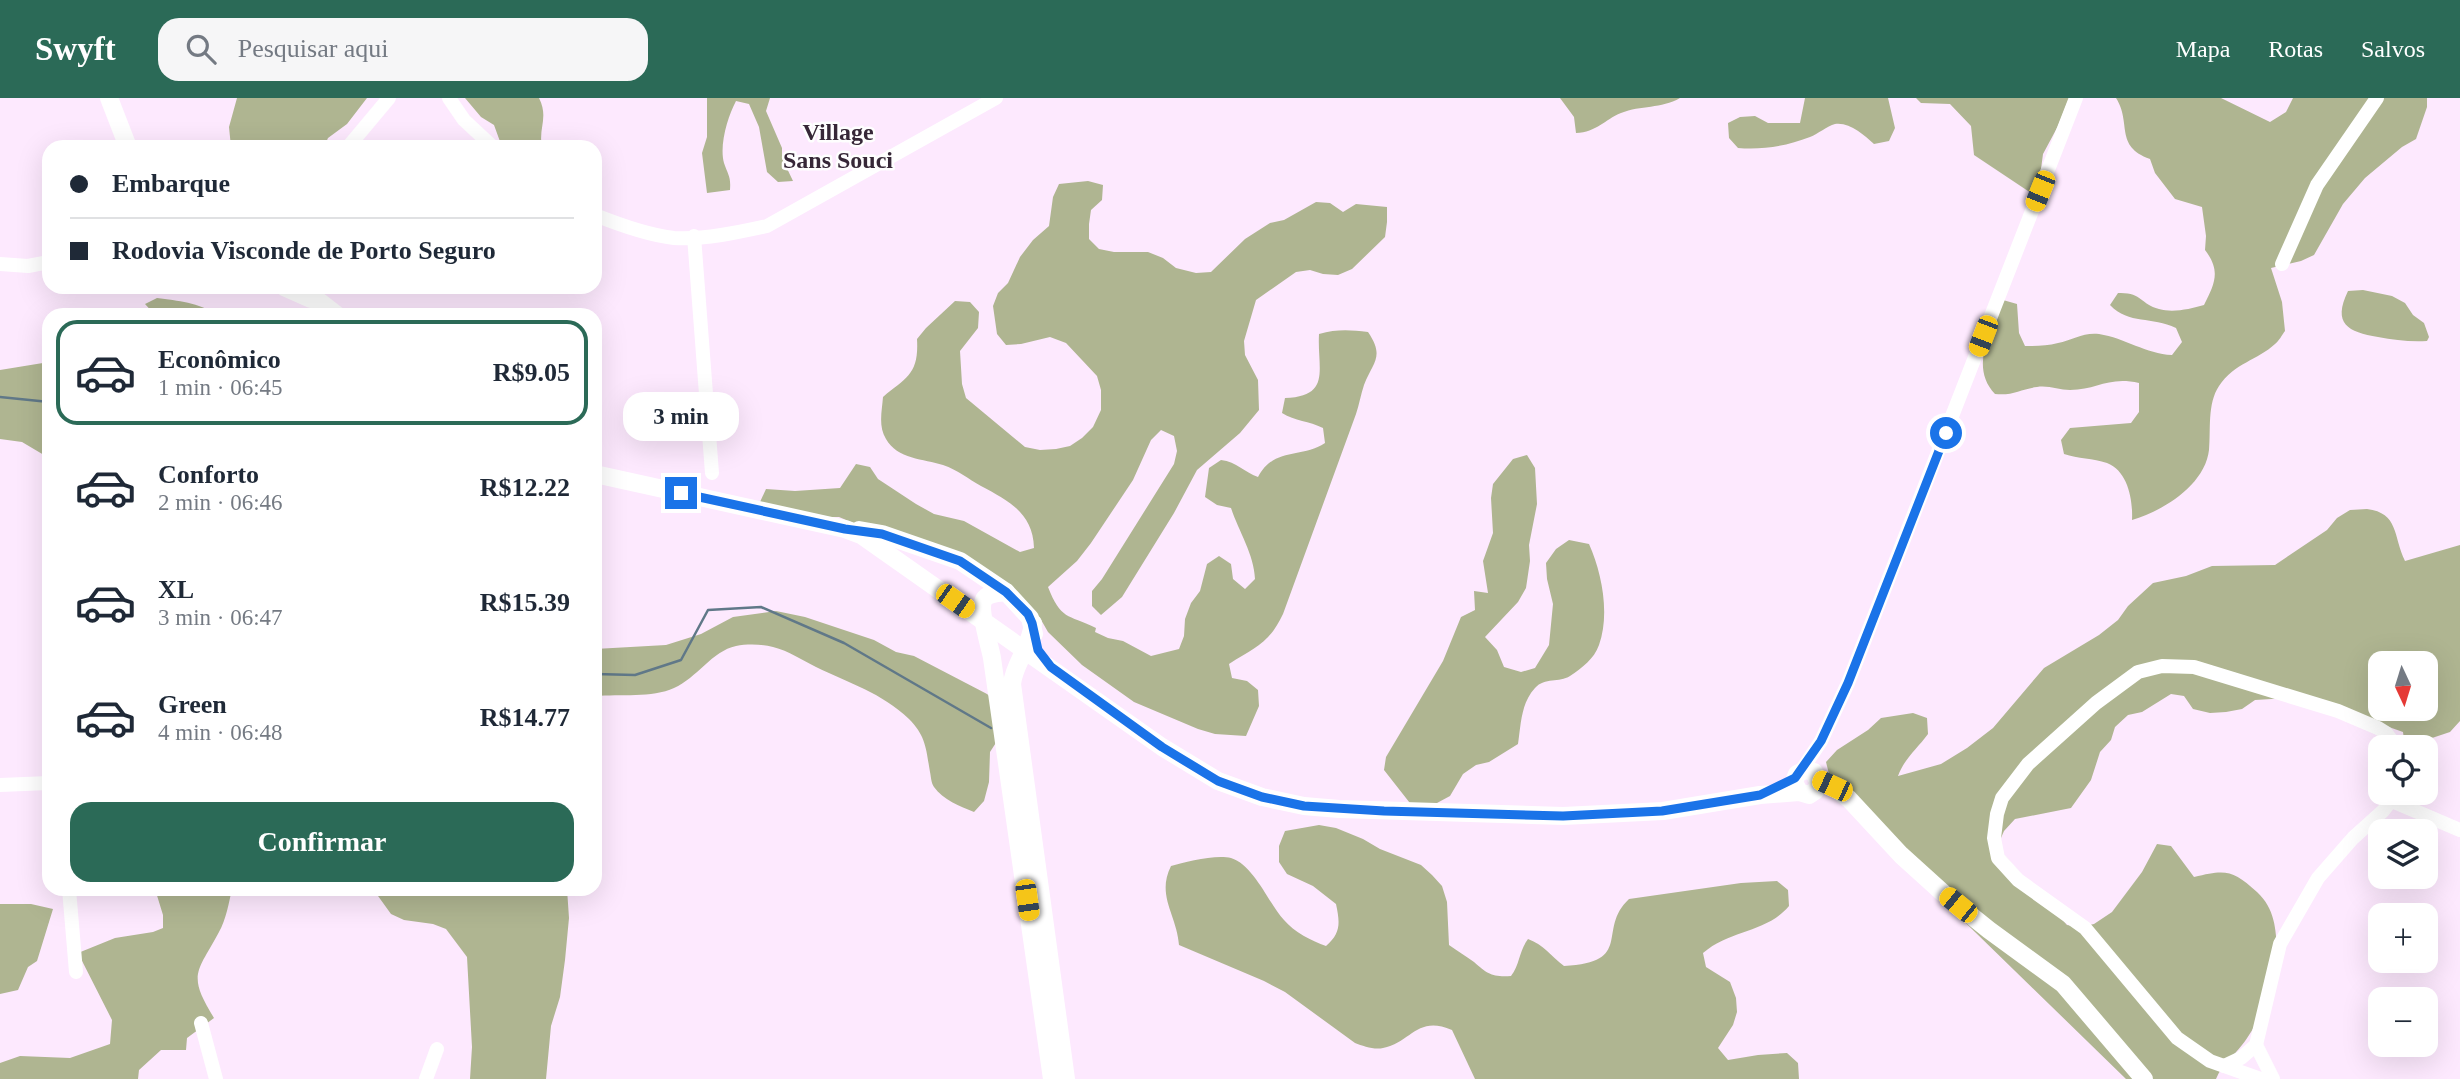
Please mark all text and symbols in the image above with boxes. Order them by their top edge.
search box [158,18,648,81]
icon: search [182,30,220,68]
text: Swyft [35,31,116,67]
text: Pesquisar aqui [238,34,389,63]
text: Mapa [2176,36,2230,62]
text: Rotas [2268,36,2323,62]
text: Salvos [2361,36,2425,62]
district label: Village Sans Souci [783,119,893,173]
car [2023,168,2058,214]
text: Embarque [112,169,230,198]
text: Rodovia Visconde de Porto Seguro [112,236,496,265]
car [1966,313,2001,359]
icon: car [74,341,137,404]
text: Econômico [158,345,281,374]
text: R$9.05 [493,358,570,387]
text: 1 min · 06:45 [158,375,283,400]
callout: 3 min [623,392,739,440]
text: 3 min [653,404,709,429]
route start [1930,417,1962,449]
icon: car [74,456,137,519]
text: Conforto [158,460,259,489]
text: R$12.22 [480,473,570,502]
route end [665,477,697,509]
text: 2 min · 06:46 [158,490,283,515]
icon: car [74,571,137,634]
text: XL [158,575,194,604]
car [932,580,979,622]
text: R$15.39 [480,588,570,617]
text: 3 min · 06:47 [158,605,283,630]
north arrow [2368,651,2438,721]
map controls [2368,651,2438,1057]
icon: car [74,686,137,749]
text: Green [158,690,227,719]
text: R$14.77 [480,703,570,732]
text: 4 min · 06:48 [158,720,283,745]
button: locate [2368,735,2438,805]
car [1809,768,1856,804]
button: Confirmar [70,802,574,882]
button: layers [2368,819,2438,889]
car [1014,878,1041,922]
car [1936,884,1981,926]
button: + [2368,903,2438,973]
button: − [2368,987,2438,1057]

